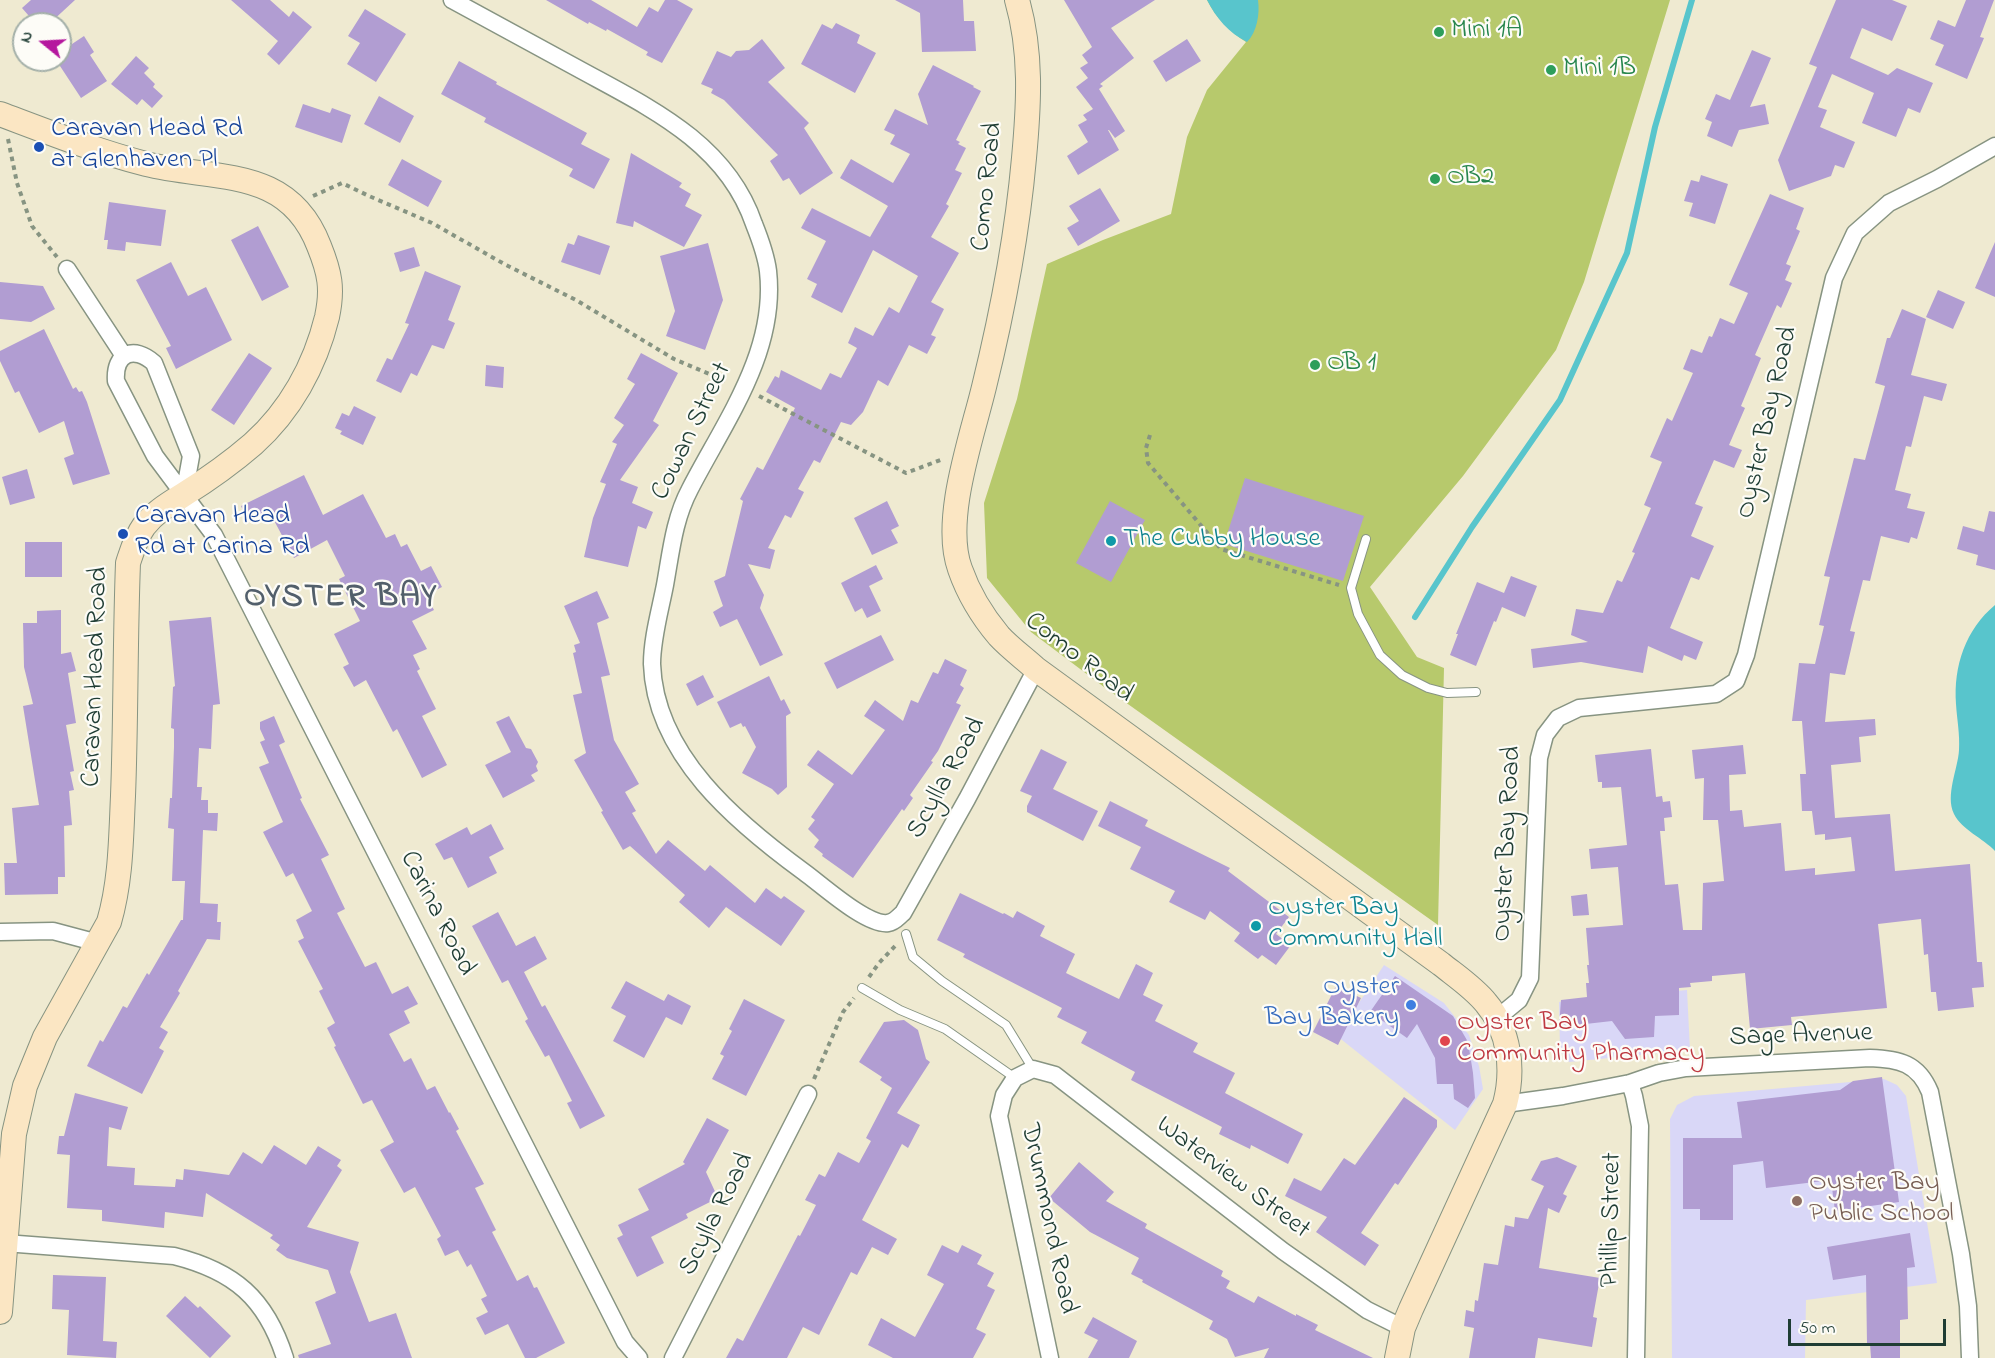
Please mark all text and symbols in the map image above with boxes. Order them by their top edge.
north arrow [12,12,72,72]
place label: Mini 1A [1451,16,1522,48]
marker: Mini 1A [1432,25,1446,39]
text: N [14,28,40,46]
place label: Mini 1B [1563,54,1636,86]
marker: Mini 1B [1544,63,1558,77]
place label: Caravan Head Rd at Glenhaven Pl [51,115,243,178]
street label: Como Road [966,121,1012,253]
marker: Caravan Head Rd at Glenhaven Pl [32,140,46,154]
place label: OB2 [1447,163,1494,195]
marker: OB2 [1428,172,1442,186]
street label: Oyster Bay Road [1731,324,1807,522]
place label: OB 1 [1327,349,1376,381]
street label: Cowan Street [646,358,740,506]
marker: OB 1 [1308,358,1322,372]
place label: Caravan Head Rd at Carina Rd [135,502,310,565]
place label: The Cubby House [1123,525,1321,557]
marker: Caravan Head Rd at Carina Rd [116,527,130,541]
marker: The Cubby House [1104,534,1118,548]
street label: Caravan Head Road [77,566,117,788]
district label: OYSTER BAY [244,580,438,620]
street label: Como Road [1017,606,1139,712]
street label: Scylla Road [901,713,995,845]
street label: Oyster Bay Road [1488,745,1530,943]
street label: Carina Road [391,846,481,982]
place label: Oyster Bay Community Hall [1268,894,1442,957]
marker: Oyster Bay Community Hall [1249,919,1263,933]
place label: Oyster Bay Bakery [1264,973,1399,1036]
marker: Oyster Bay Bakery [1404,998,1418,1012]
place label: Oyster Bay Community Pharmacy [1457,1009,1704,1072]
street label: Sage Avenue [1729,1018,1873,1056]
marker: Oyster Bay Community Pharmacy [1438,1034,1452,1048]
street label: Waterview Street [1148,1110,1316,1248]
street label: Drummond Road [1011,1121,1083,1317]
street label: Scylla Road [673,1148,763,1282]
street label: Phillip Street [1596,1152,1630,1288]
place label: Oyster Bay Public School [1809,1169,1954,1232]
marker: Oyster Bay Public School [1790,1194,1804,1208]
scale bar [1791,1307,1948,1345]
text: 50 m [1799,1316,1836,1342]

